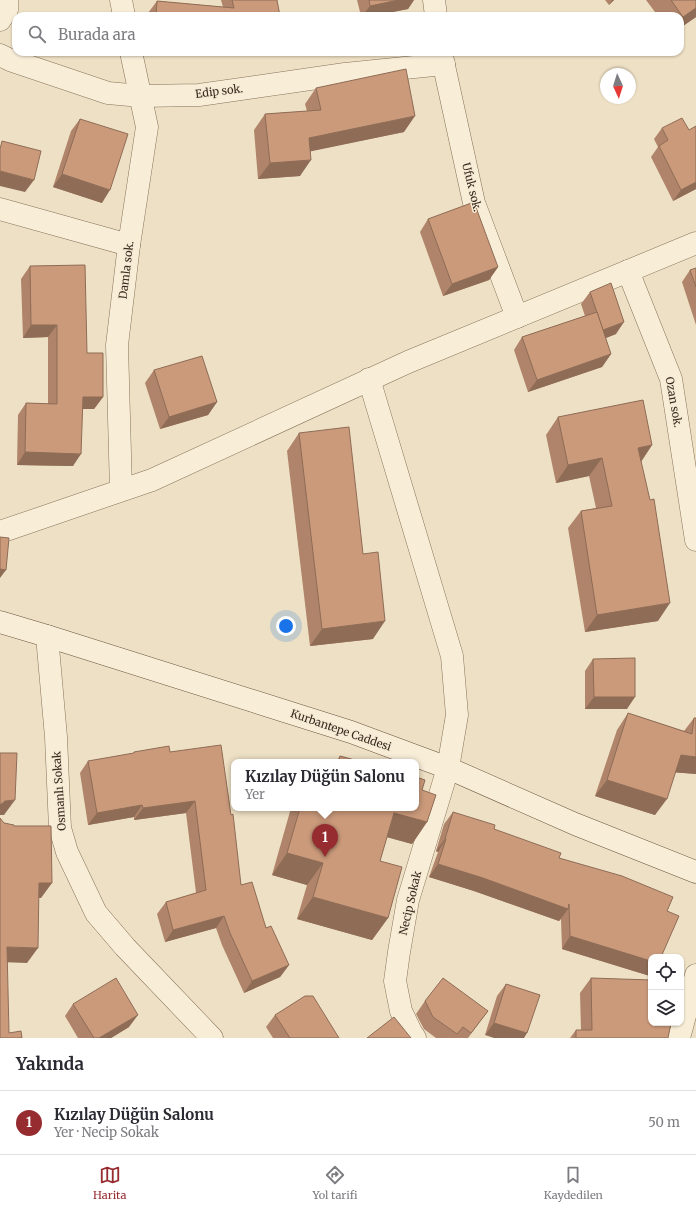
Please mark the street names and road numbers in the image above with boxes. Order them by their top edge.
street label: Edip sok. [194,81,244,101]
street label: Ufuk sok. [459,161,485,213]
street label: Damla sok. [115,240,137,300]
street label: Ozan sok. [663,376,685,429]
street label: Kurbantepe Caddesi [289,706,394,754]
street label: Osmanlı Sokak [49,751,69,831]
street label: Necip Sokak [396,870,424,936]

